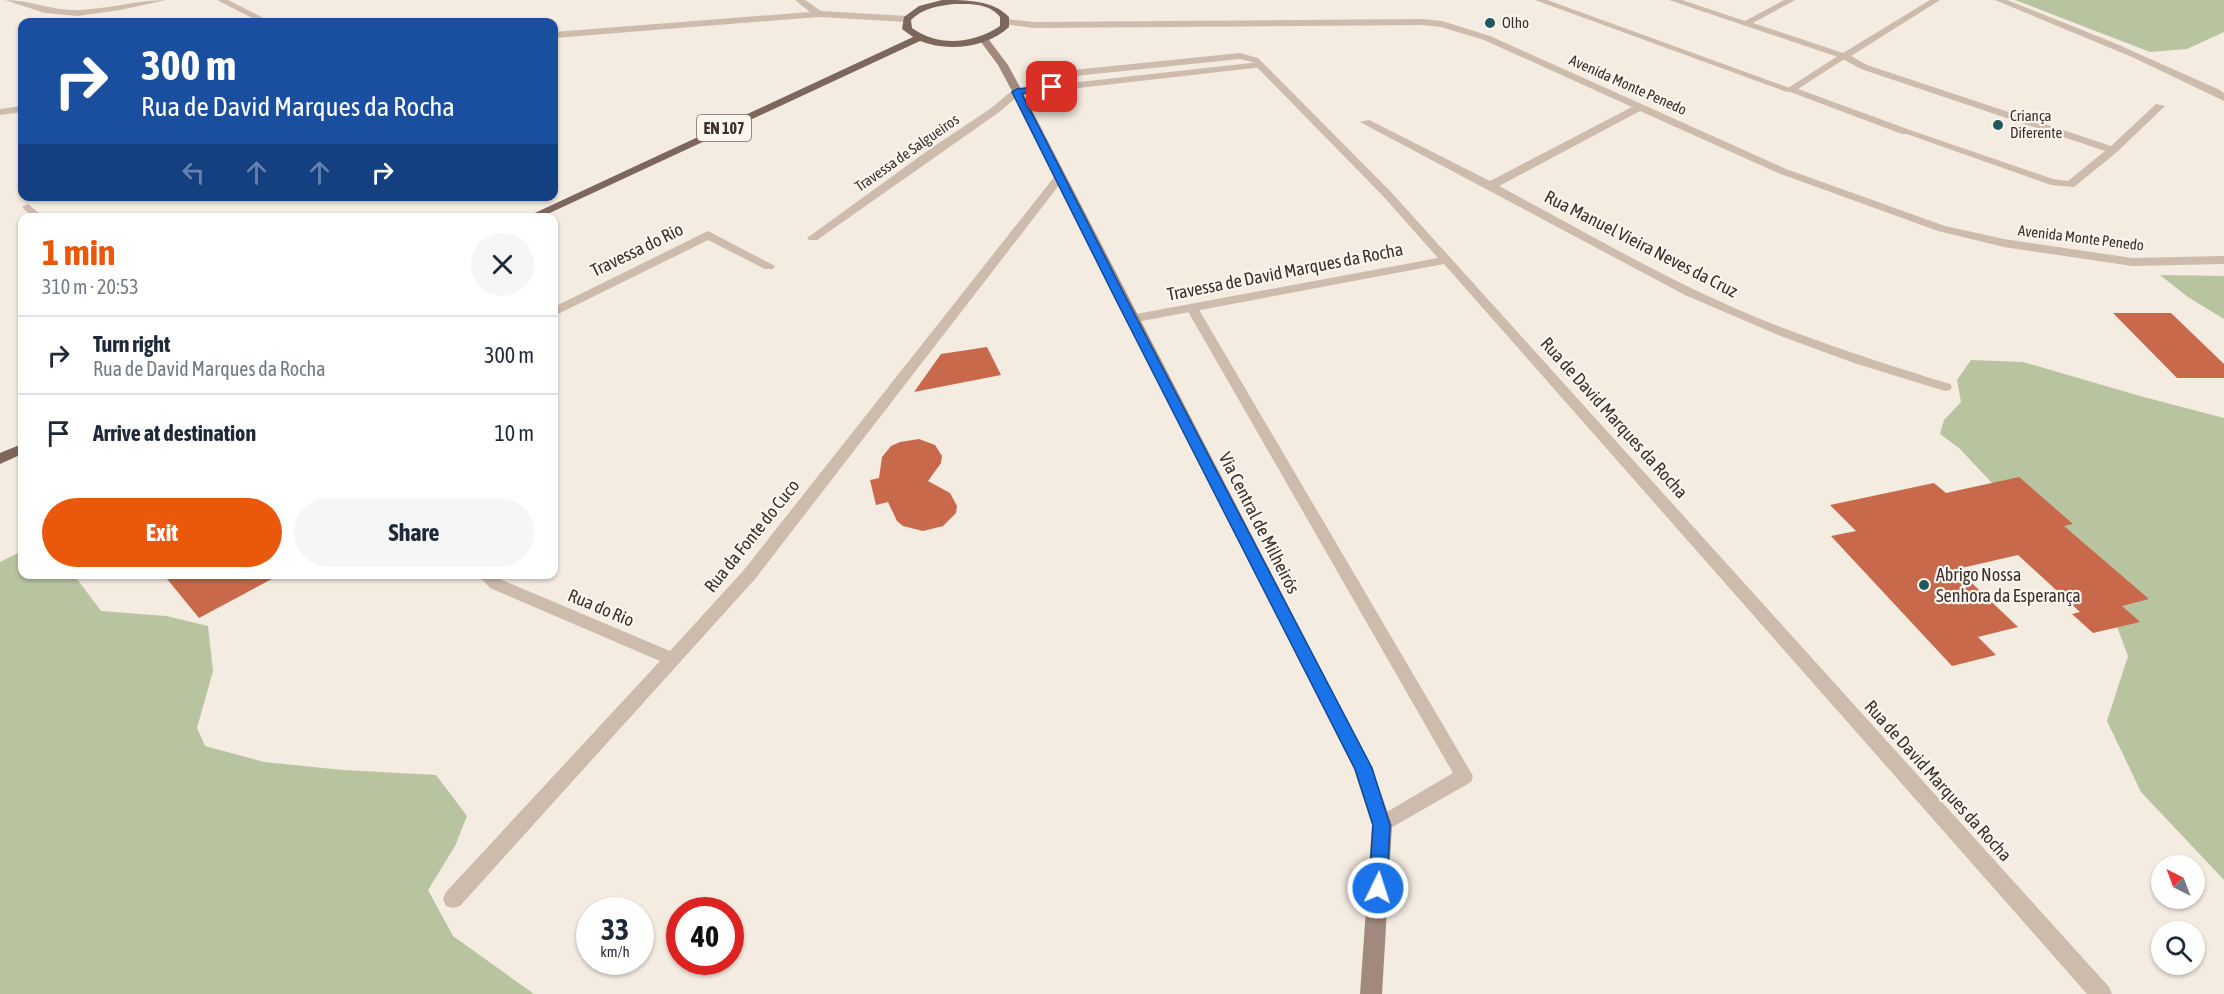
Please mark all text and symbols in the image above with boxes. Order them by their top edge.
place label: Olho [1502,14,1529,31]
marker: Olho [1483,16,1497,30]
text: 300 m [141,41,236,89]
icon: right [42,42,120,120]
street label: Avenida Monte Penedo [1567,51,1690,118]
pin [1026,61,1077,112]
icon: arrive [1035,70,1068,103]
text: Rua de David Marques da Rocha [141,91,455,122]
place label: Criança Diferente [2010,107,2062,141]
street label: Travessa de Salgueiros [851,110,962,195]
road number: EN 107 [697,115,751,141]
marker: Criança Diferente [1991,118,2005,132]
icon: left [177,156,210,189]
icon: ahead [240,156,273,189]
icon: ahead [303,156,336,189]
icon: right [366,156,399,189]
street label: Rua Manuel Vieira Neves da Cruz [1541,186,1742,302]
street label: Travessa do Rio [587,218,686,281]
street label: Avenida Monte Penedo [2017,221,2145,254]
text: 1 min [42,231,116,273]
button: close [471,233,534,296]
street label: Travessa de David Marques da Rocha [1165,238,1405,305]
text: 310 m · 20:53 [42,275,139,298]
text: Turn right [93,331,170,357]
street label: Rua de David Marques da Rocha [1537,333,1692,502]
icon: right [42,339,75,372]
text: 300 m [484,342,534,368]
text: Rua de David Marques da Rocha [93,357,326,380]
icon: arrive [42,417,75,450]
text: Arrive at destination [93,420,256,446]
text: 10 m [494,420,534,446]
street label: Via Central de Milheirós [1215,449,1304,597]
street label: Rua da Fonte do Cuco [700,475,804,596]
button: Exit [42,498,282,567]
button: Share [294,498,534,567]
place label: Abrigo Nossa Senhora da Esperança [1936,564,2081,606]
marker: Abrigo Nossa Senhora da Esperança [1917,578,1931,592]
street label: Rua do Rio [565,584,637,631]
street label: Rua de David Marques da Rocha [1861,696,2016,865]
north arrow [2151,855,2205,909]
map controls [2151,855,2205,975]
position arrow [1346,856,1410,920]
speed limit sign: 40 [666,897,744,975]
text: 33 [601,912,629,946]
button: search [2151,921,2205,975]
text: km/h [600,943,630,960]

